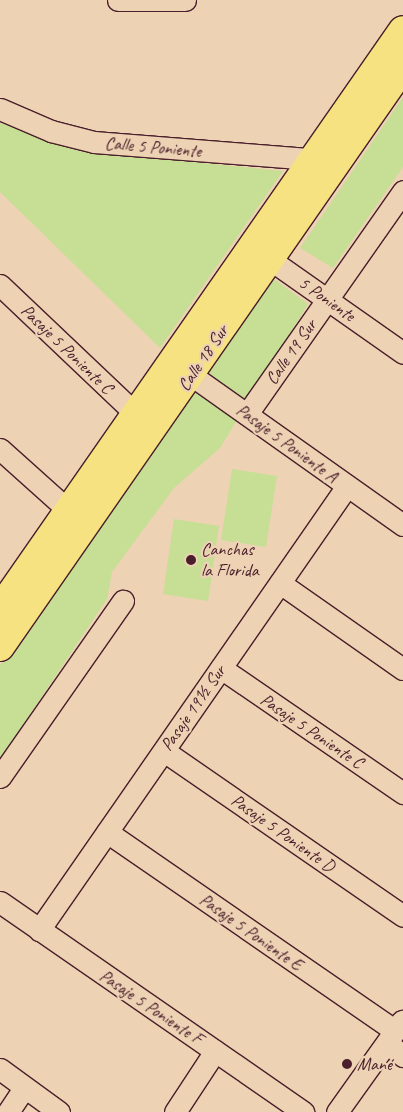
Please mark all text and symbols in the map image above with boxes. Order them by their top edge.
street label: Calle 5 Poniente [104,132,202,162]
street label: 5 Poniente [295,272,359,326]
street label: Pasaje 5 Poniente C [17,300,117,398]
street label: Calle 19 Sur [261,315,321,389]
street label: Calle 18 Sur [173,321,233,395]
street label: Pasaje 5 Poniente A [232,399,342,487]
place label: Canchas la Florida [201,539,258,582]
marker: Canchas la Florida [185,554,197,566]
street label: Pasaje 19½ Sur [156,661,230,755]
street label: Pasaje 5 Poniente C [256,689,368,773]
street label: Pasaje 5 Poniente D [227,789,339,877]
street label: Pasaje 5 Poniente E [195,889,307,975]
street label: Pasaje 5 Poniente F [96,965,206,1049]
place label: Mané [357,1053,392,1075]
marker: Mané [341,1058,353,1070]

